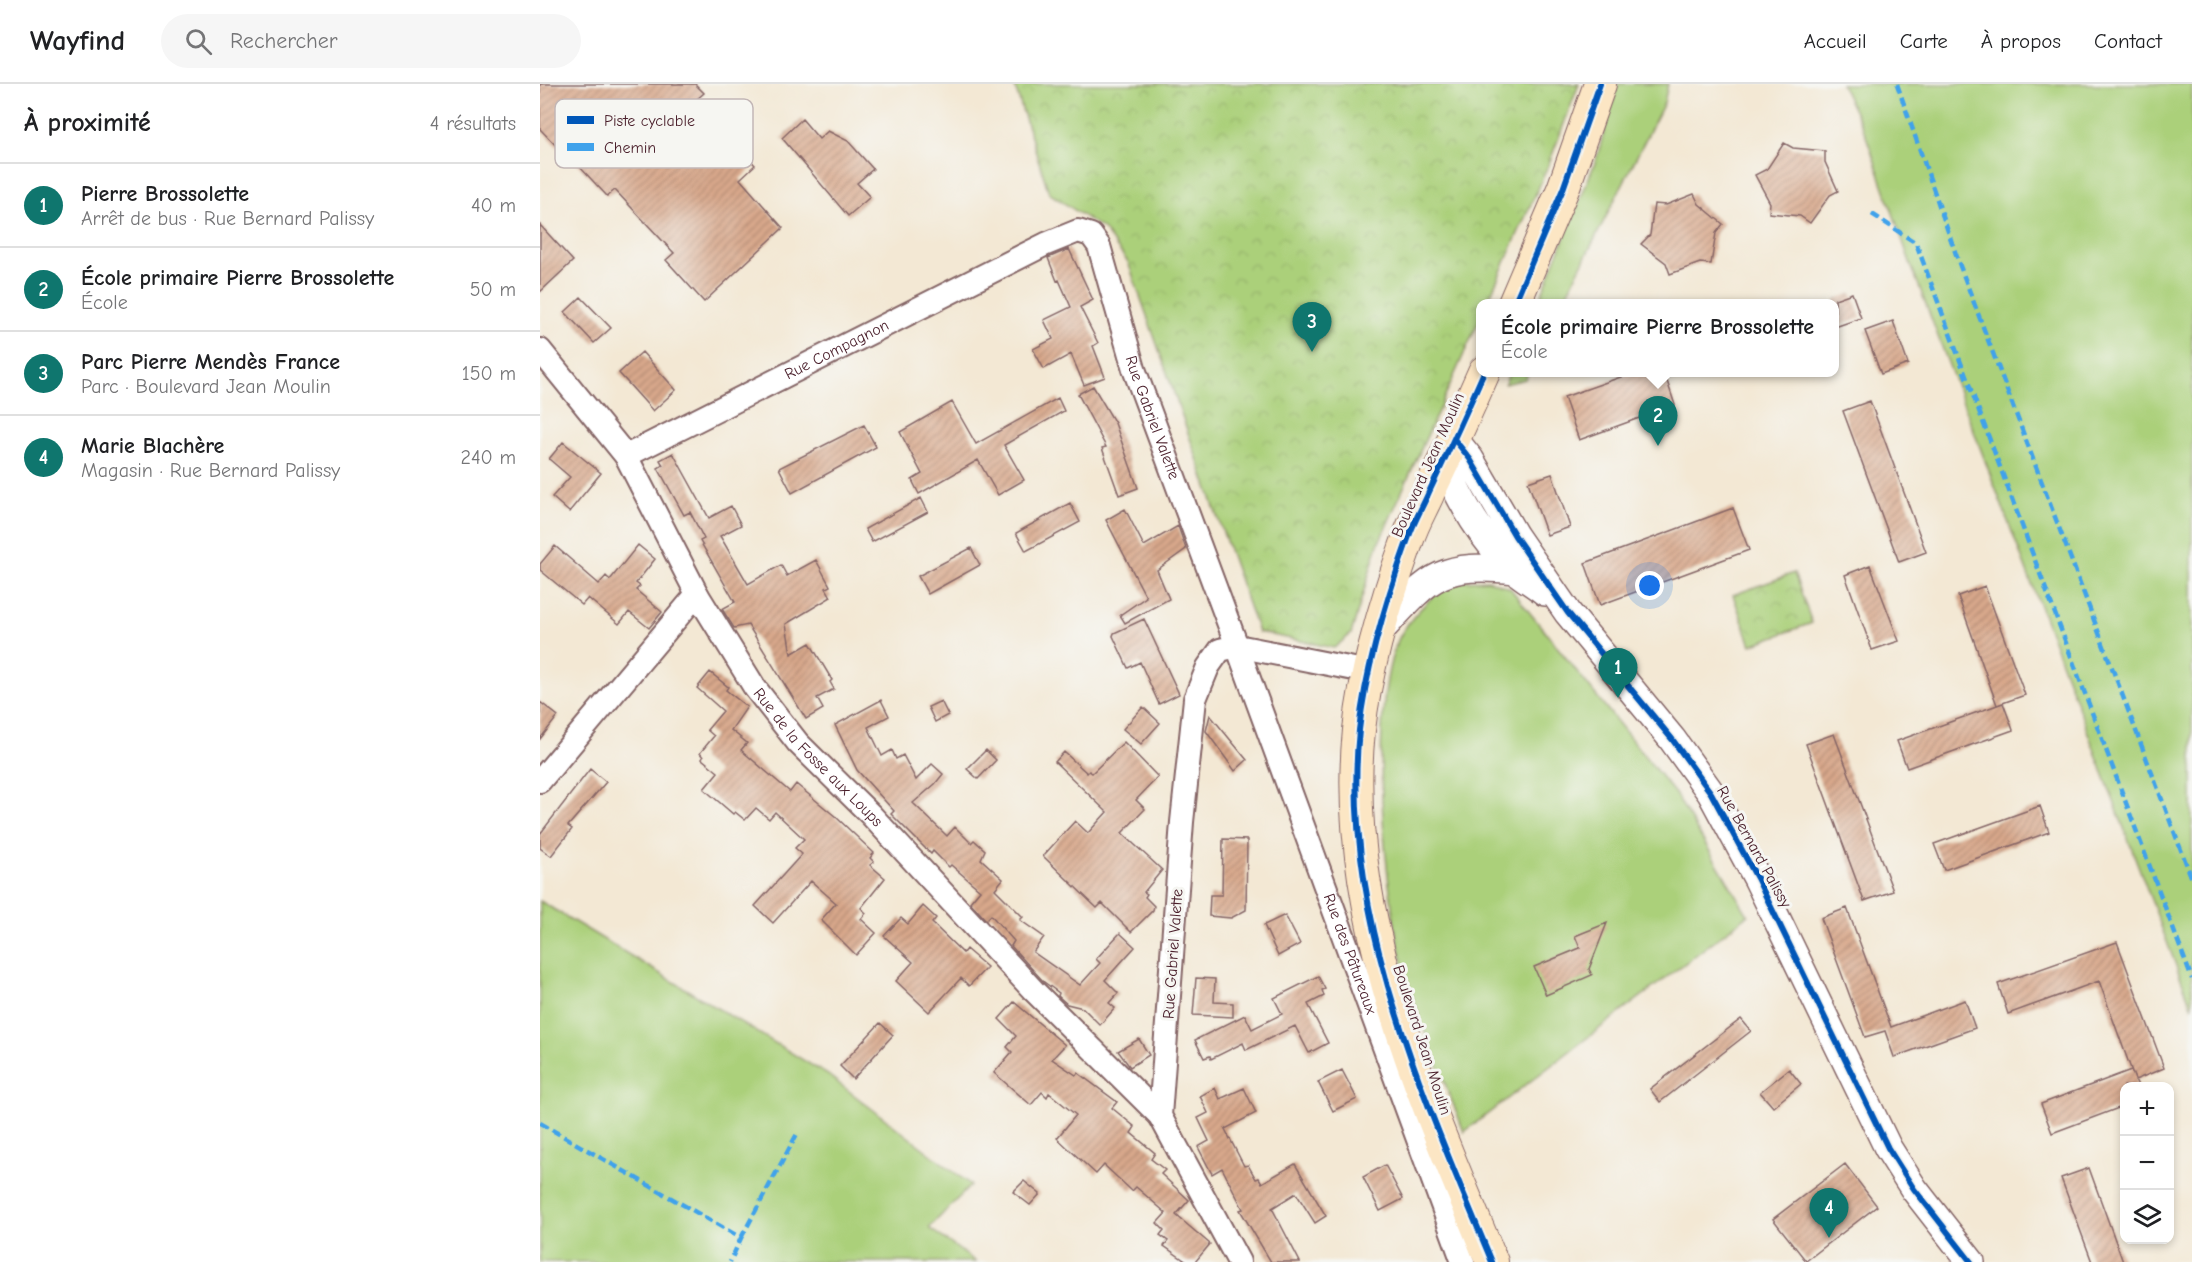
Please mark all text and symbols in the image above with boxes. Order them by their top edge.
search box [161,14,581,68]
text: Wayfind [30,25,125,57]
icon: search [182,25,215,58]
text: Rechercher [230,28,338,54]
text: Accueil [1804,29,1867,53]
text: Carte [1900,29,1948,53]
text: À propos [1981,29,2061,53]
text: Contact [2094,29,2162,53]
legend [555,99,753,168]
text: À proximité [24,108,151,138]
text: 4 résultats [430,112,516,135]
text: Piste cyclable [604,112,695,130]
text: Chemin [604,139,656,157]
text: Pierre Brossolette [81,181,249,207]
text: 1 [40,194,47,217]
text: 40 m [471,194,516,217]
text: Arrêt de bus · Rue Bernard Palissy [81,207,374,230]
text: École primaire Pierre Brossolette [81,265,394,291]
text: 2 [39,278,48,301]
text: 50 m [470,278,516,301]
text: École [81,291,128,314]
popup [1476,299,1839,377]
pin: 3 [1292,302,1332,352]
text: École primaire Pierre Brossolette [1501,314,1814,340]
street label: Rue Compagnon [782,316,892,383]
text: École [1501,340,1548,363]
text: Parc Pierre Mendès France [81,349,340,375]
street label: Rue Gabriel Valette [1122,354,1183,482]
text: 3 [39,362,48,385]
text: 150 m [462,362,516,385]
text: Parc · Boulevard Jean Moulin [81,375,331,398]
street label: Boulevard Jean Moulin [1388,390,1468,540]
pin: 2 [1638,396,1678,446]
text: Marie Blachère [81,433,224,459]
text: 4 [39,446,48,469]
text: 240 m [461,446,516,469]
text: Magasin · Rue Bernard Palissy [81,459,340,482]
your location [1635,571,1664,600]
pin: 1 [1598,648,1638,698]
street label: Rue de la Fosse aux Loups [750,685,886,831]
street label: Rue Bernard Palissy [1713,783,1795,912]
street label: Rue Gabriel Valette [1159,888,1187,1020]
street label: Rue des Pâtureaux [1320,891,1380,1017]
street label: Boulevard Jean Moulin [1389,963,1455,1117]
map controls [2120,1082,2174,1244]
button: + [2120,1082,2174,1136]
button: − [2120,1136,2174,1190]
pin: 4 [1810,1188,1848,1238]
button: layers [2120,1190,2174,1244]

